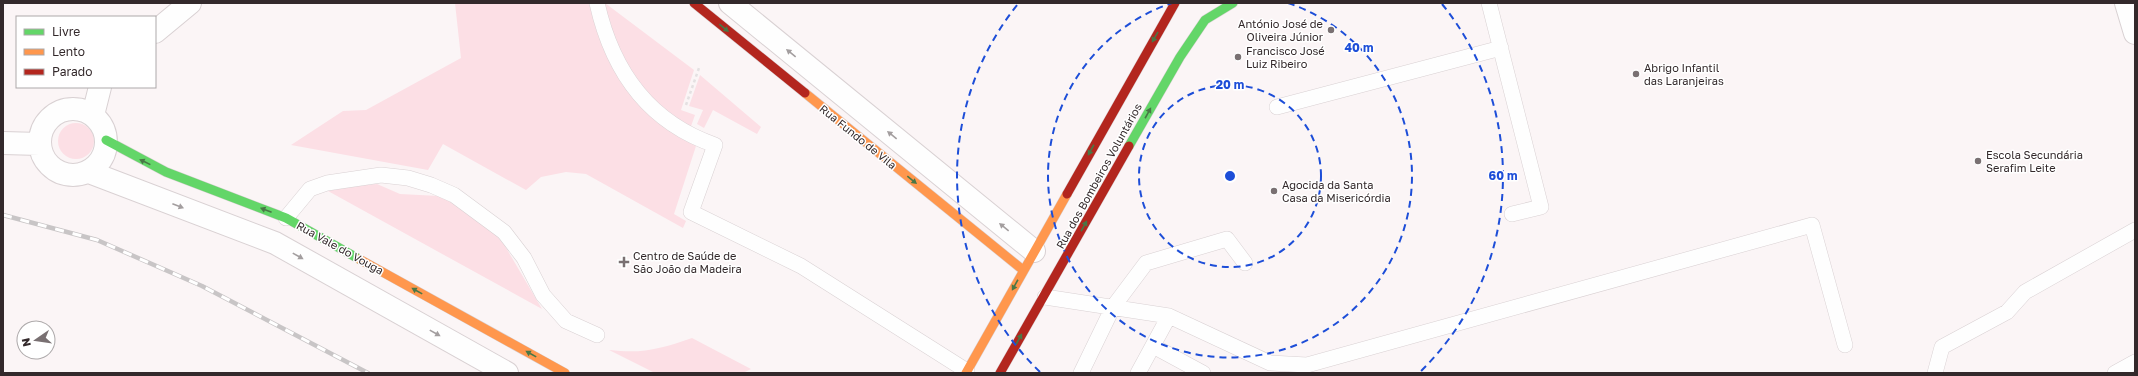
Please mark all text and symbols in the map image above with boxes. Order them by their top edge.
legend [16,16,156,88]
place label: António José de Oliveira Júnior [1238,17,1324,43]
one-way arrow [718,23,729,32]
text: Livre [52,24,80,39]
marker: António José de Oliveira Júnior [1326,25,1336,35]
one-way arrow [1152,31,1159,43]
text: 40 m [1345,40,1373,55]
text: Lento [52,44,85,59]
place label: Francisco José Luiz Ribeiro [1246,44,1325,70]
one-way arrow [786,49,797,58]
marker: Francisco José Luiz Ribeiro [1233,52,1243,62]
place label: Abrigo Infantil das Laranjeiras [1644,61,1724,87]
text: Parado [52,64,92,79]
marker: Abrigo Infantil das Laranjeiras [1631,69,1641,79]
text: 20 m [1216,77,1244,92]
street label: Rua dos Bombeiros Voluntários [1053,101,1144,251]
street label: Rua Fundo de Vila [817,102,899,172]
one-way arrow [1144,107,1151,119]
one-way arrow [887,131,898,140]
one-way arrow [1088,144,1095,156]
place label: Escola Secundária Serafim Leite [1986,148,2083,174]
marker: Escola Secundária Serafim Leite [1973,156,1983,166]
one-way arrow [139,159,151,165]
text: 60 m [1489,168,1517,183]
centre of rings [1223,169,1237,183]
one-way arrow [906,176,917,185]
place label: Agocida da Santa Casa da Misericórdia [1282,178,1391,204]
marker: Agocida da Santa Casa da Misericórdia [1269,186,1279,196]
one-way arrow [172,203,184,209]
one-way arrow [259,207,271,213]
street label: Rua Vale do Vouga [294,218,386,277]
one-way arrow [1081,221,1087,232]
one-way arrow [998,222,1009,231]
place label: Centro de Saúde de São João da Madeira [633,249,742,275]
one-way arrow [292,252,303,259]
marker: Centro de Saúde de São João da Madeira [618,256,630,268]
one-way arrow [1012,279,1018,291]
one-way arrow [411,287,423,294]
north arrow [16,320,56,360]
one-way arrow [430,329,441,336]
one-way arrow [1016,333,1022,345]
text: N [18,337,33,348]
one-way arrow [525,351,537,357]

